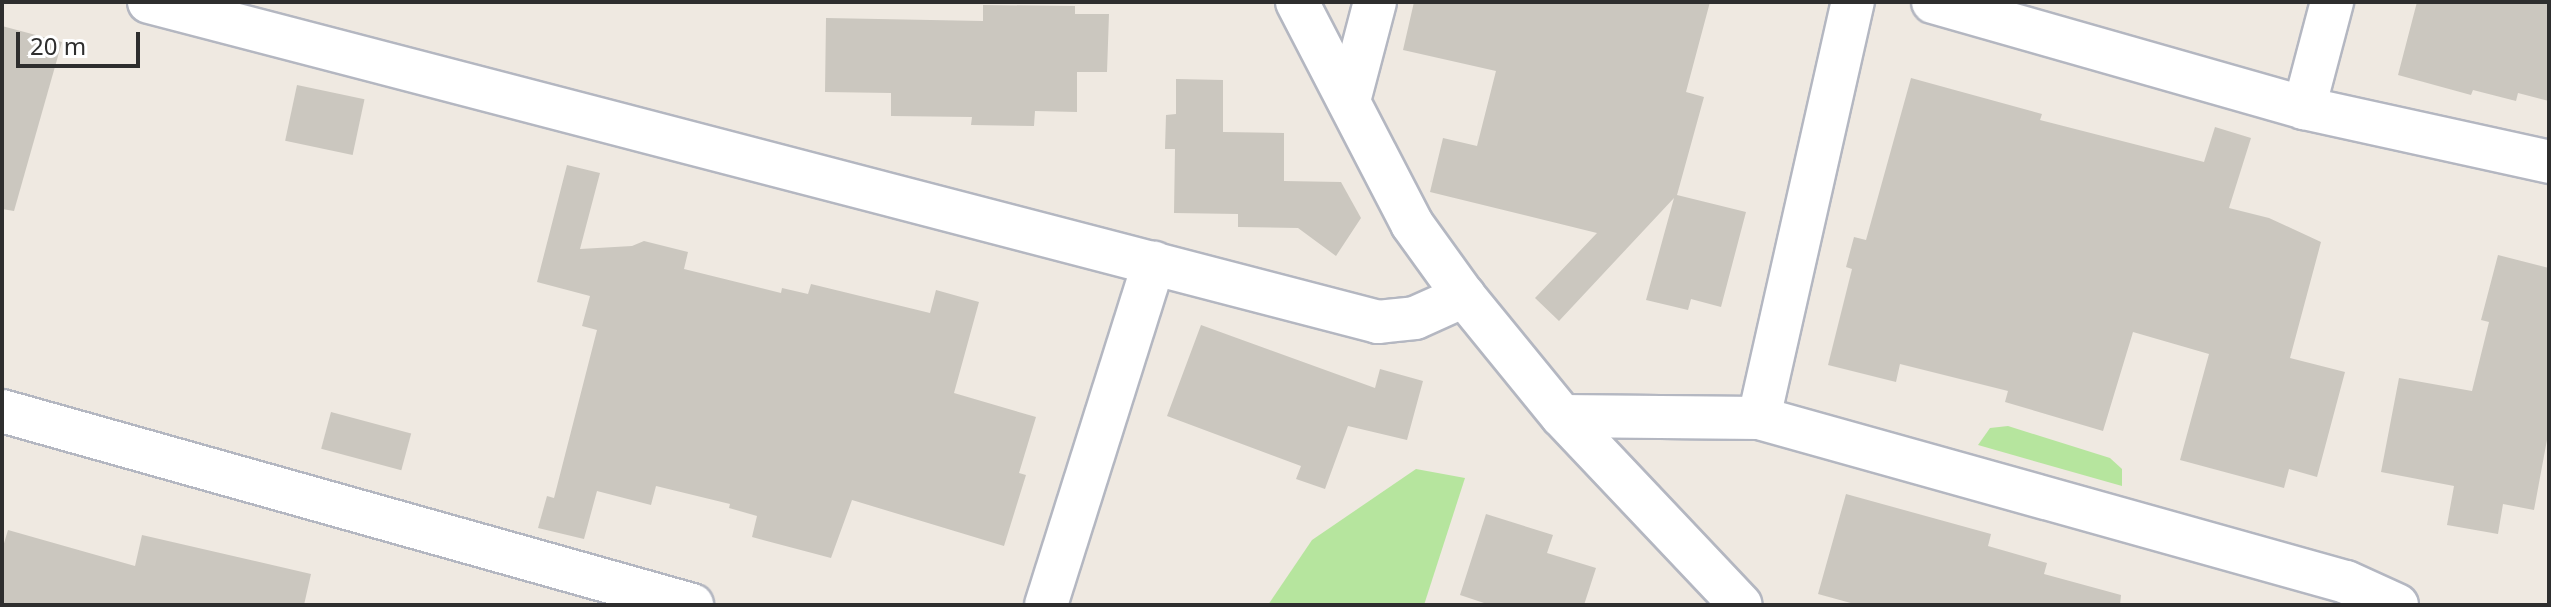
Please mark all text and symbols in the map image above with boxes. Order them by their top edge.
scale bar [20,16,144,66]
text: 20 m [30,29,86,62]

